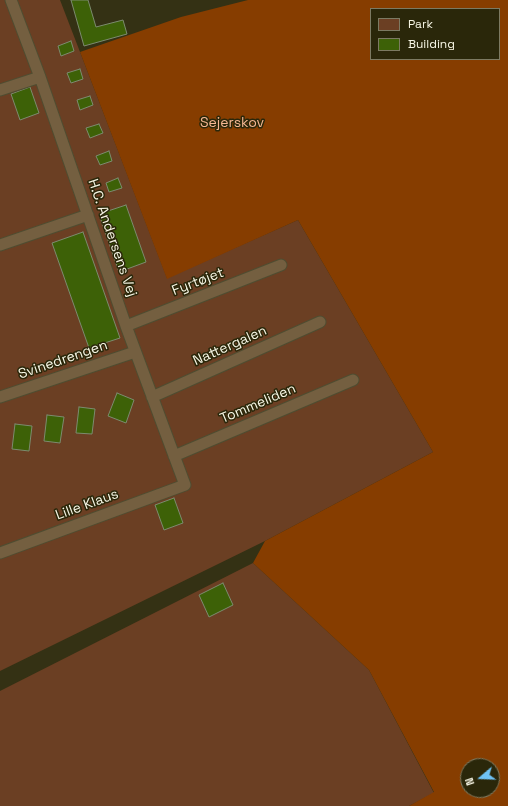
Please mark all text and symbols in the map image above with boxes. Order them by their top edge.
legend [370,8,500,60]
text: Park [408,16,433,32]
text: Building [408,36,455,52]
park label: Sejerskov [200,115,264,131]
street label: H.C. Andersens Vej [84,177,140,299]
street label: Fyrtøjet [170,264,226,300]
street label: Nattergalen [191,322,269,370]
street label: Svinedrengen [16,337,110,383]
street label: Tommeliden [218,381,298,427]
street label: Lille Klaus [53,486,121,524]
north arrow [460,758,500,798]
text: N [462,776,477,787]

